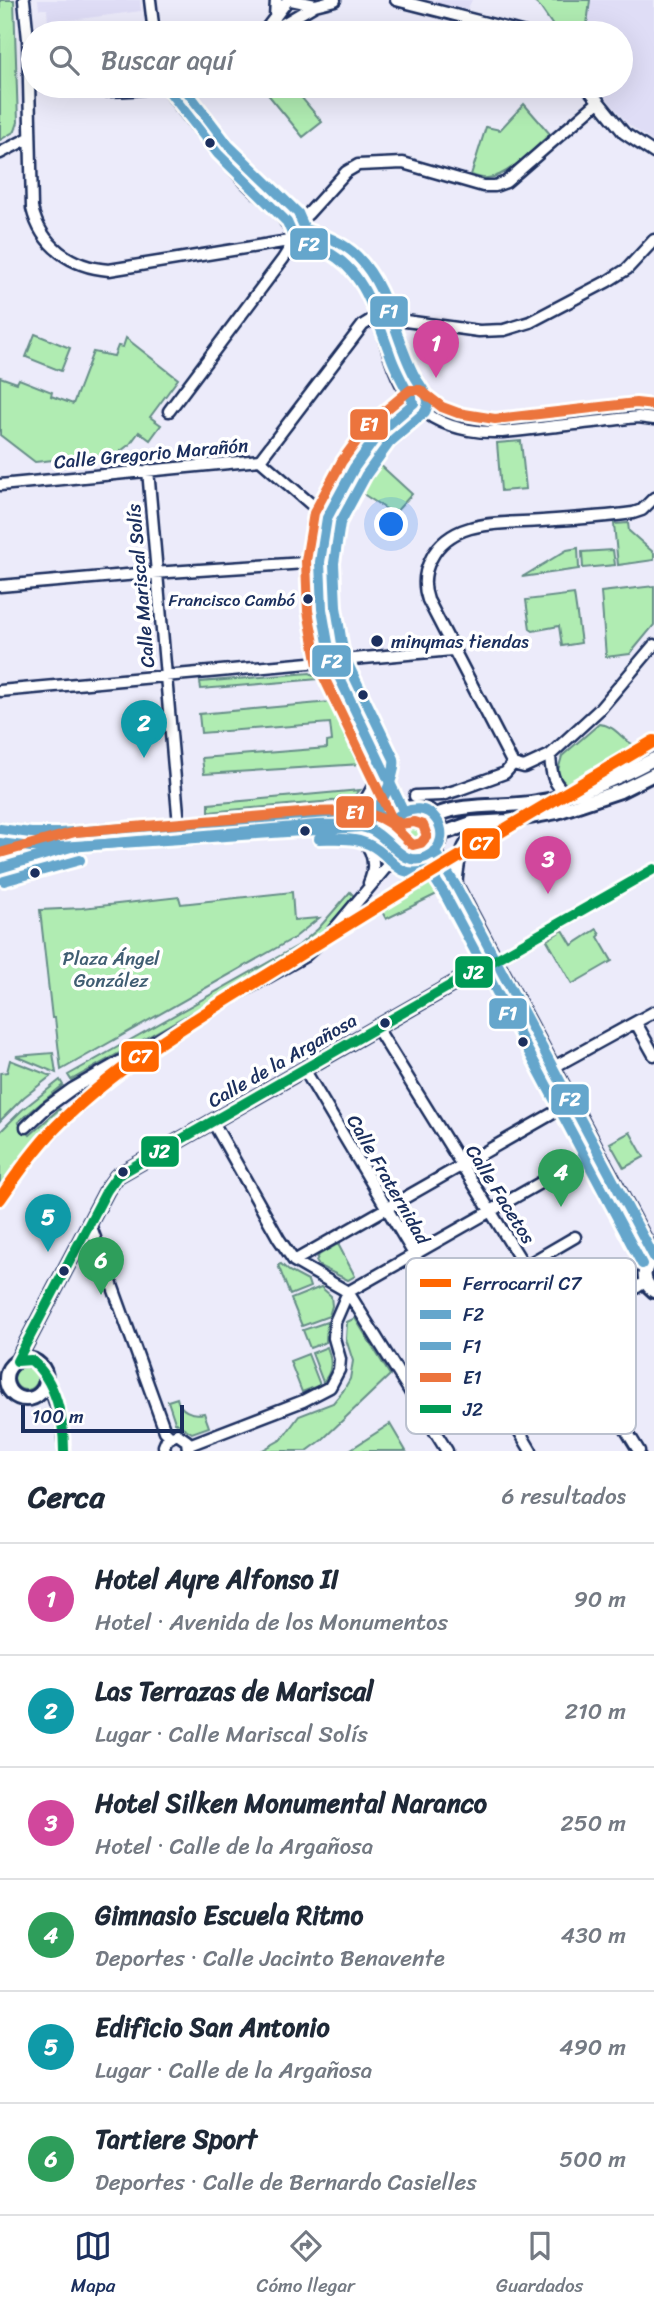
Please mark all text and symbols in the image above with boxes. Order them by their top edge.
search box [21,21,633,98]
text: Buscar aquí [101,37,234,83]
icon: search [45,41,83,79]
unlabelled marker [203,136,217,150]
line badge: F2 [289,227,329,261]
text: F2 [297,228,320,261]
line badge: F1 [369,295,409,328]
text: F1 [379,295,398,328]
pin: 1 [413,320,459,378]
line badge: E1 [349,408,389,441]
text: E1 [360,408,378,441]
street label: Calle Gregorio Marañón [53,429,250,478]
street label: Calle Mariscal Solís [117,502,164,669]
your location [374,507,408,541]
place label: Francisco Cambó [169,585,295,615]
marker: Francisco Cambó [301,592,315,606]
place label: minymas tiendas [391,625,529,658]
marker: minymas tiendas [369,633,385,649]
line badge: F2 [311,644,352,678]
text: F2 [320,645,343,678]
unlabelled marker [356,688,370,702]
pin: 2 [121,700,167,758]
line badge: E1 [335,795,375,829]
text: E1 [346,796,364,829]
unlabelled marker [298,824,312,838]
line badge: C7 [461,827,501,860]
text: C7 [469,827,494,860]
pin: 3 [525,836,571,894]
unlabelled marker [28,866,42,880]
park label: Plaza Ángel González [63,942,160,997]
line badge: J2 [454,955,494,989]
text: J2 [463,956,484,989]
line badge: F1 [488,997,528,1030]
text: F1 [498,997,517,1030]
street label: Calle de la Argañosa [201,1004,364,1117]
unlabelled marker [378,1016,392,1030]
unlabelled marker [516,1035,530,1049]
line badge: C7 [120,1040,160,1073]
text: C7 [128,1040,153,1073]
line badge: F2 [550,1083,590,1116]
text: F2 [558,1083,581,1116]
street label: Calle Fraternidad [338,1108,440,1251]
line badge: J2 [140,1135,180,1168]
text: J2 [149,1135,170,1168]
street label: Calle Facetos [457,1138,545,1251]
pin: 4 [538,1149,584,1207]
unlabelled marker [116,1165,130,1179]
pin: 5 [25,1194,71,1252]
pin: 6 [78,1237,124,1295]
legend [406,1258,636,1434]
unlabelled marker [57,1264,71,1278]
text: Ferrocarril C7 [463,1267,582,1300]
text: F2 [463,1298,484,1331]
text: F1 [463,1330,482,1363]
text: E1 [463,1361,482,1394]
text: J2 [462,1393,483,1426]
text: 100 m [32,1400,84,1433]
scale bar [21,1402,184,1434]
text: Cerca [28,1470,104,1524]
text: 6 resultados [501,1476,626,1517]
text: Hotel Ayre Alfonso II [95,1556,339,1602]
text: 1 [46,1579,56,1620]
text: 90 m [574,1579,626,1620]
text: Hotel · Avenida de los Monumentos [95,1602,448,1643]
text: Las Terrazas de Mariscal [95,1668,373,1714]
text: 2 [44,1691,58,1732]
text: 210 m [565,1691,626,1732]
text: Lugar · Calle Mariscal Solís [95,1714,368,1755]
text: Hotel Silken Monumental Naranco [95,1780,487,1826]
text: 3 [45,1803,57,1844]
text: 250 m [560,1803,626,1844]
text: Hotel · Calle de la Argañosa [95,1826,373,1867]
text: Gimnasio Escuela Ritmo [95,1892,363,1938]
text: 4 [44,1915,58,1956]
text: 430 m [561,1915,626,1956]
text: Deportes · Calle Jacinto Benavente [95,1938,445,1979]
text: Edificio San Antonio [95,2004,330,2050]
text: 5 [44,2027,58,2068]
text: 490 m [559,2027,626,2068]
text: Lugar · Calle de la Argañosa [95,2050,372,2091]
text: Tartiere Sport [95,2116,257,2162]
text: 6 [44,2139,58,2180]
text: 500 m [559,2139,626,2180]
text: Deportes · Calle de Bernardo Casielles [95,2162,477,2203]
tab: Mapa [71,2227,115,2302]
tab: Cómo llegar [257,2227,355,2302]
tab: Guardados [496,2227,583,2302]

